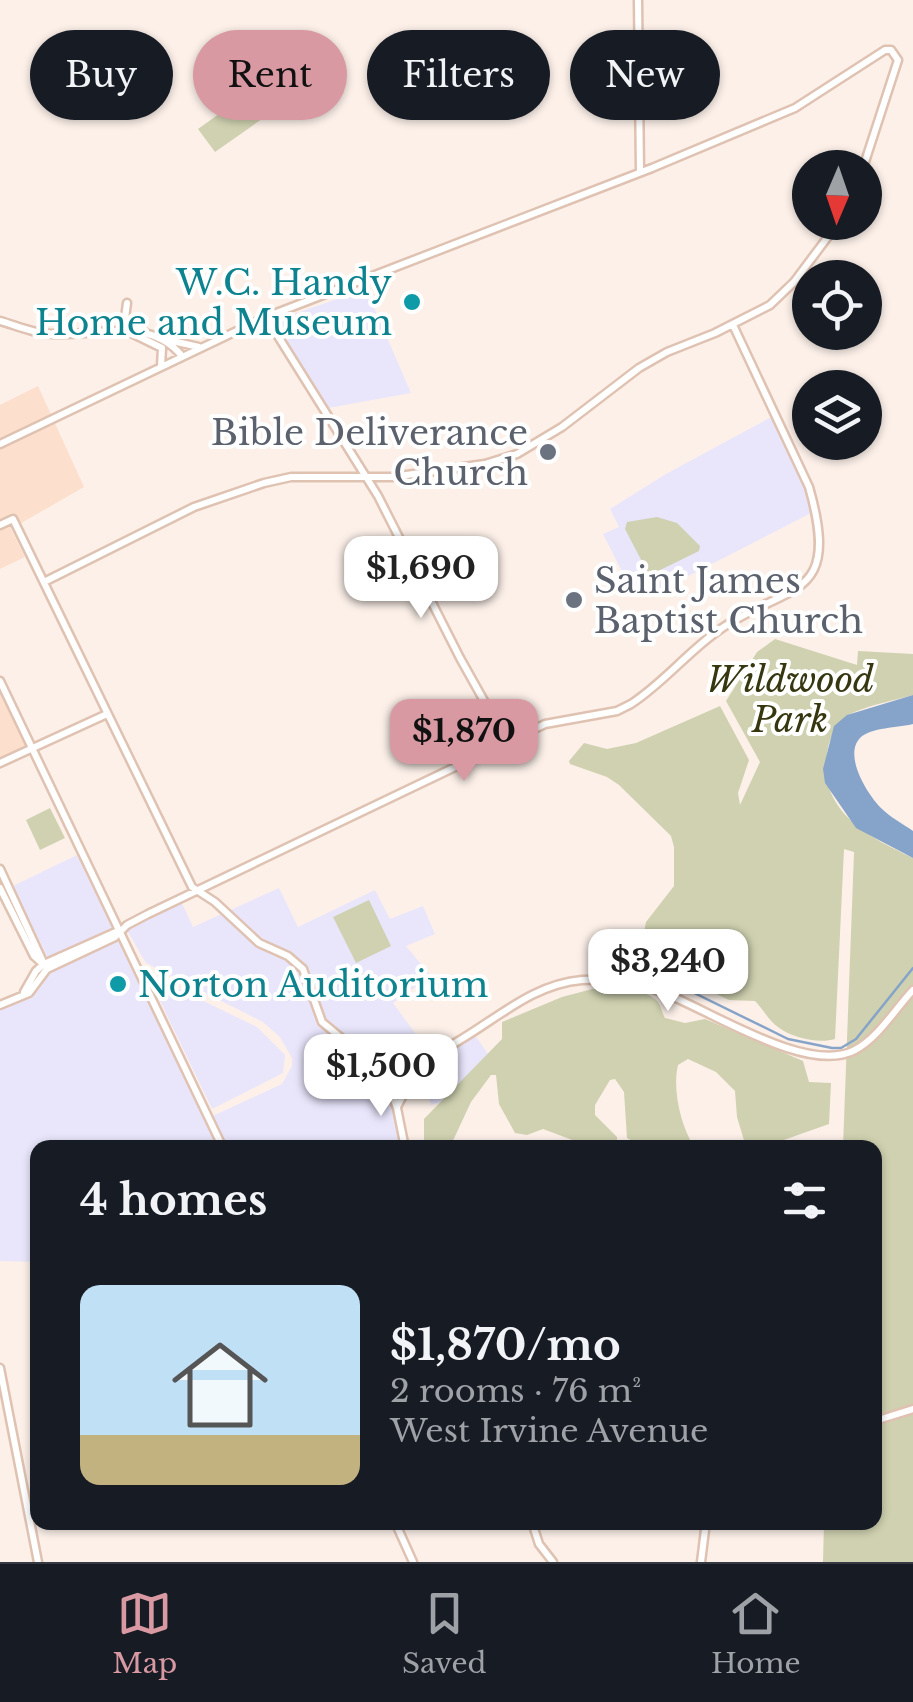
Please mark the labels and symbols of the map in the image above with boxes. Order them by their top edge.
north arrow [792,150,882,240]
place label: W.C. Handy Home and Museum [35,261,392,344]
marker: W.C. Handy Home and Museum [401,291,423,313]
place label: Bible Deliverance Church [211,411,528,494]
marker: Bible Deliverance Church [537,441,559,463]
pin: $1,690 [340,536,502,621]
place label: Saint James Baptist Church [594,559,863,642]
marker: Saint James Baptist Church [563,589,585,611]
park label: Wildwood Park [706,658,874,741]
pin: $1,870 [383,699,545,784]
pin: $3,240 [587,929,749,1014]
place label: Norton Auditorium [138,963,488,1006]
marker: Norton Auditorium [107,973,129,995]
pin: $1,500 [300,1034,462,1119]

